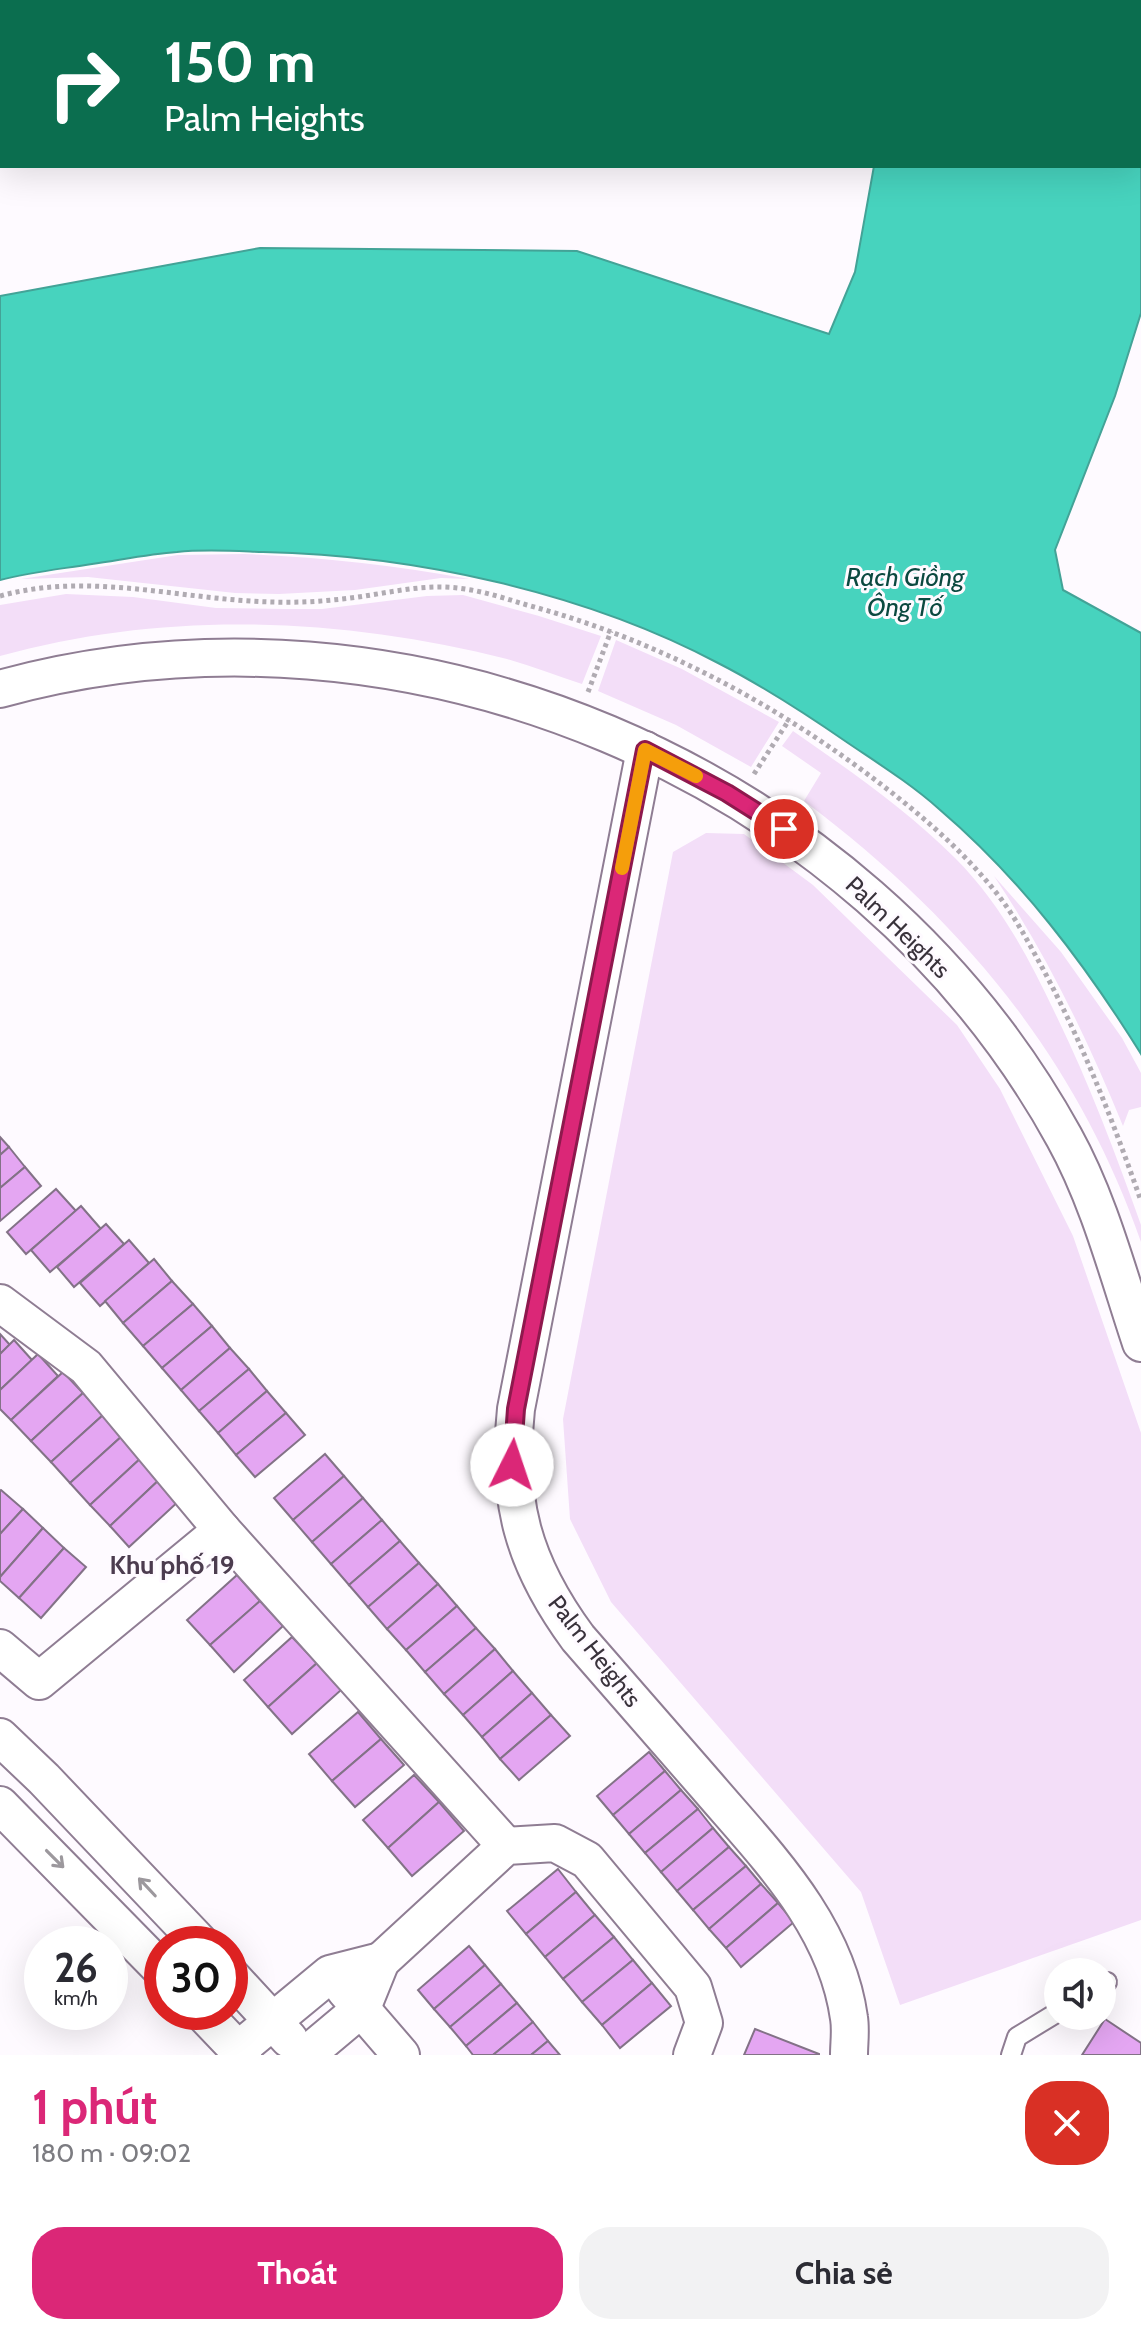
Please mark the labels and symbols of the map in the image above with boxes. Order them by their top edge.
water label: Rạch Giồng Ông Tố [846,561,965,623]
pin [750,795,818,863]
street label: Palm Heights [840,870,956,984]
position arrow [470,1423,554,1507]
district label: Khu phố 19 [110,1549,234,1581]
street label: Palm Heights [542,1589,648,1713]
one-way arrow [45,1850,65,1869]
one-way arrow [138,1878,157,1897]
speed limit sign: 30 [144,1926,248,2030]

